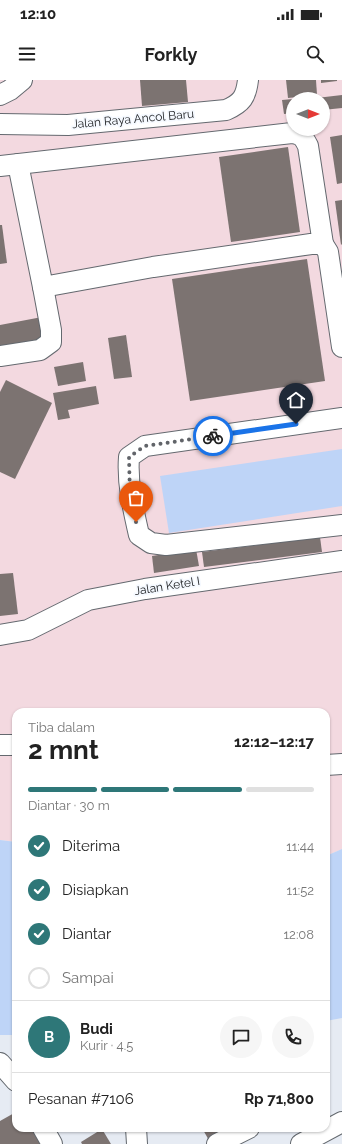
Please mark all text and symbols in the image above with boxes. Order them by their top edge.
text: 12:10 [20,5,56,23]
icon: menu [16,43,38,65]
icon: search [304,43,326,65]
text: Forkly [145,44,197,65]
north arrow [286,92,330,136]
map controls [286,92,330,136]
street label: Jalan Raya Ancol Baru [71,107,195,131]
pin [279,383,313,424]
icon: home [285,389,307,411]
courier [193,416,233,456]
icon: bike [202,425,224,447]
pin [119,481,153,522]
icon: bag [125,487,147,509]
street label: Jalan Ketel I [133,574,201,598]
text: Tiba dalam [28,720,95,735]
text: 12:12–12:17 [234,733,314,751]
text: 2 mnt [28,735,99,765]
text: Diantar · 30 m [28,798,110,813]
icon: check [28,835,50,857]
text: Diterima [62,837,120,855]
text: 11:44 [286,839,314,854]
icon: check [28,879,50,901]
text: Disiapkan [62,881,129,899]
text: 11:52 [287,883,314,898]
icon: check [28,923,50,945]
text: Diantar [62,925,111,943]
text: 12:08 [284,927,314,942]
text: Sampai [62,969,114,987]
button: chat [220,1016,262,1058]
button: phone [272,1016,314,1058]
text: Budi [80,1020,113,1038]
text: B [44,1028,54,1046]
text: Kurir · 4.5 [80,1038,133,1053]
text: Pesanan #7106 [28,1090,134,1108]
text: Rp 71,800 [244,1090,314,1108]

